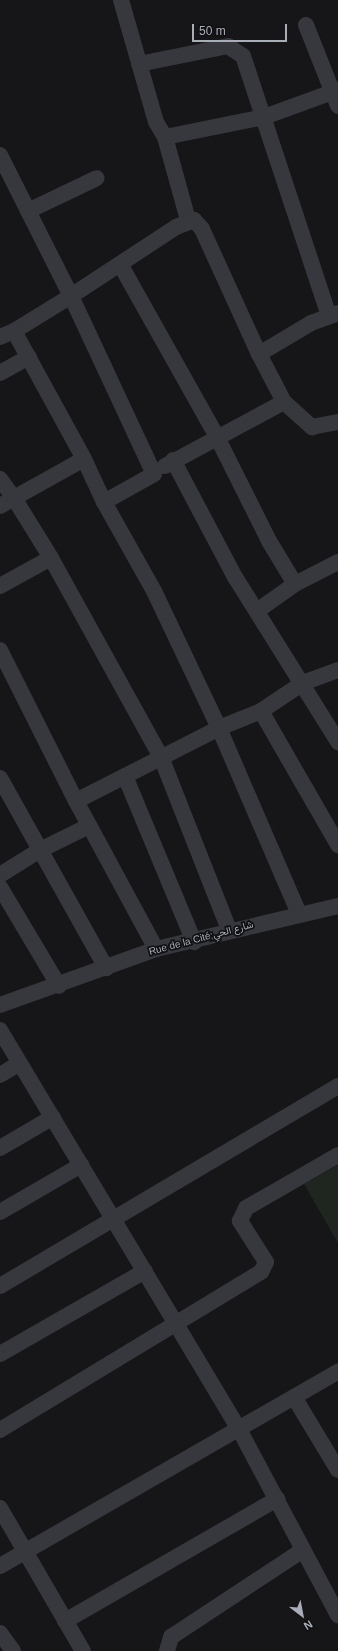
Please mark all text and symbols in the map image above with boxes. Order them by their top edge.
scale bar [194,16,289,42]
text: 50 m [199,24,226,38]
street label: Rue de la Cité;شارع الحي [148,918,254,958]
north arrow [282,1595,322,1635]
text: N [302,1618,315,1632]

